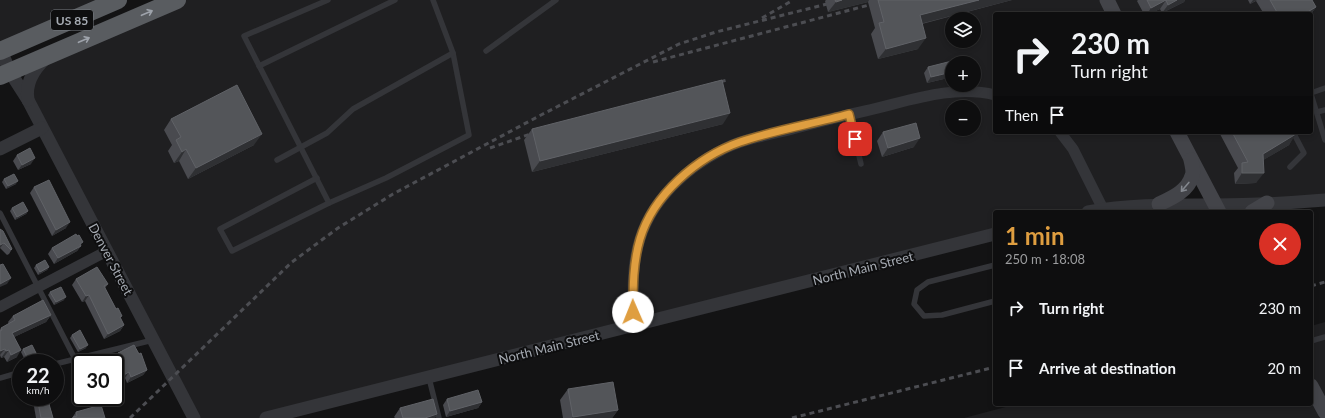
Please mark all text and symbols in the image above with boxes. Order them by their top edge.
one-way arrow [140,9,152,16]
road number: US 85 [51,10,93,30]
map controls [945,12,981,136]
button: layers [945,12,981,48]
text: 230 m [1071,26,1150,60]
icon: right [1005,28,1057,80]
one-way arrow [78,35,90,43]
button: + [945,56,981,92]
text: Turn right [1071,60,1148,82]
button: − [945,100,981,136]
icon: arrive [1046,104,1068,126]
text: Then [1005,106,1038,124]
pin [838,122,872,156]
icon: arrive [844,128,866,150]
one-way arrow [1180,182,1189,193]
street label: Denver Street [85,220,137,298]
text: 1 min [1005,221,1065,250]
button: close [1259,223,1301,265]
street label: North Main Street [811,248,915,288]
text: 250 m · 18:08 [1005,251,1085,267]
position arrow [612,291,654,333]
icon: right [1005,297,1027,319]
text: Turn right [1039,299,1104,317]
text: 230 m [1259,299,1301,317]
street label: North Main Street [497,327,601,367]
speed limit sign: 30 [72,354,124,406]
icon: arrive [1005,357,1027,379]
text: Arrive at destination [1039,359,1176,377]
text: 20 m [1267,359,1301,377]
text: 22 [26,363,50,387]
text: km/h [26,384,50,396]

